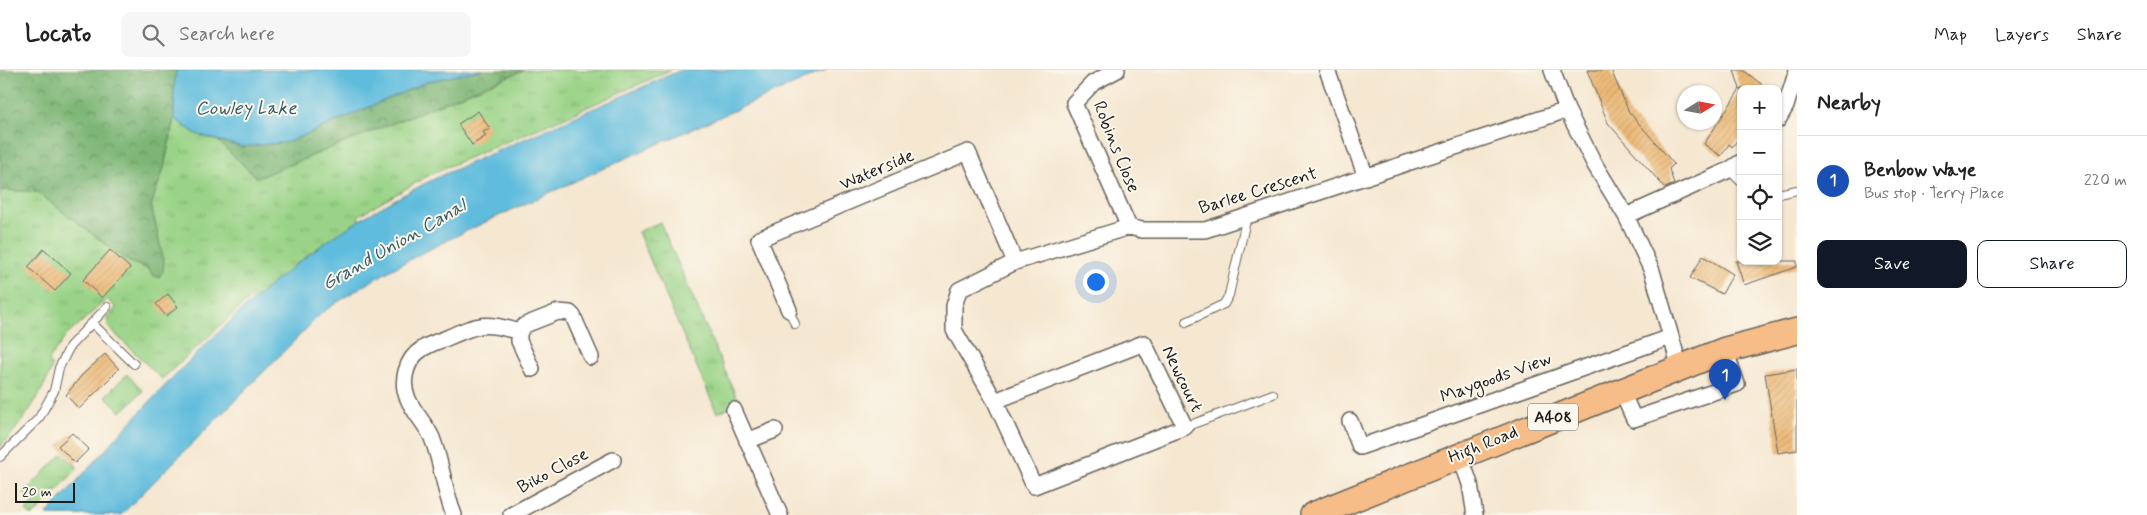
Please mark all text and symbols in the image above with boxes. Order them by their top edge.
search box [121,12,471,57]
text: Locato [25,19,91,50]
icon: search [139,21,167,49]
text: Search here [179,22,275,47]
text: Map [1934,23,1967,47]
text: Layers [1995,23,2049,47]
text: Share [2077,23,2122,47]
north arrow [1677,85,1722,130]
map controls [1737,85,1782,265]
button: + [1737,85,1782,130]
text: Nearby [1817,89,1881,117]
water label: Cowley Lake [195,96,297,121]
street label: Robins Close [1087,98,1145,196]
button: − [1737,130,1782,175]
street label: Waterside [836,144,918,196]
text: Benbow Waye [1864,158,1976,183]
street label: Barlee Crescent [1196,162,1320,220]
text: 1 [1829,170,1837,191]
text: 220 m [2084,170,2127,191]
button: locate [1737,175,1782,220]
text: Bus stop · Terry Place [1864,183,2004,204]
water label: Grand Union Canal [317,192,473,296]
button: layers [1737,220,1782,265]
button: Save [1817,240,1967,288]
button: Share [1977,240,2127,288]
your location [1083,269,1109,295]
street label: Newcourt [1156,342,1209,417]
street label: Maygoods View [1437,347,1555,410]
pin: 1 [1709,359,1741,400]
road number: A408 [1528,404,1578,431]
street label: High Road [1445,420,1522,472]
street label: Biko Close [513,442,593,500]
scale bar [15,480,75,503]
text: 20 m [22,483,52,501]

